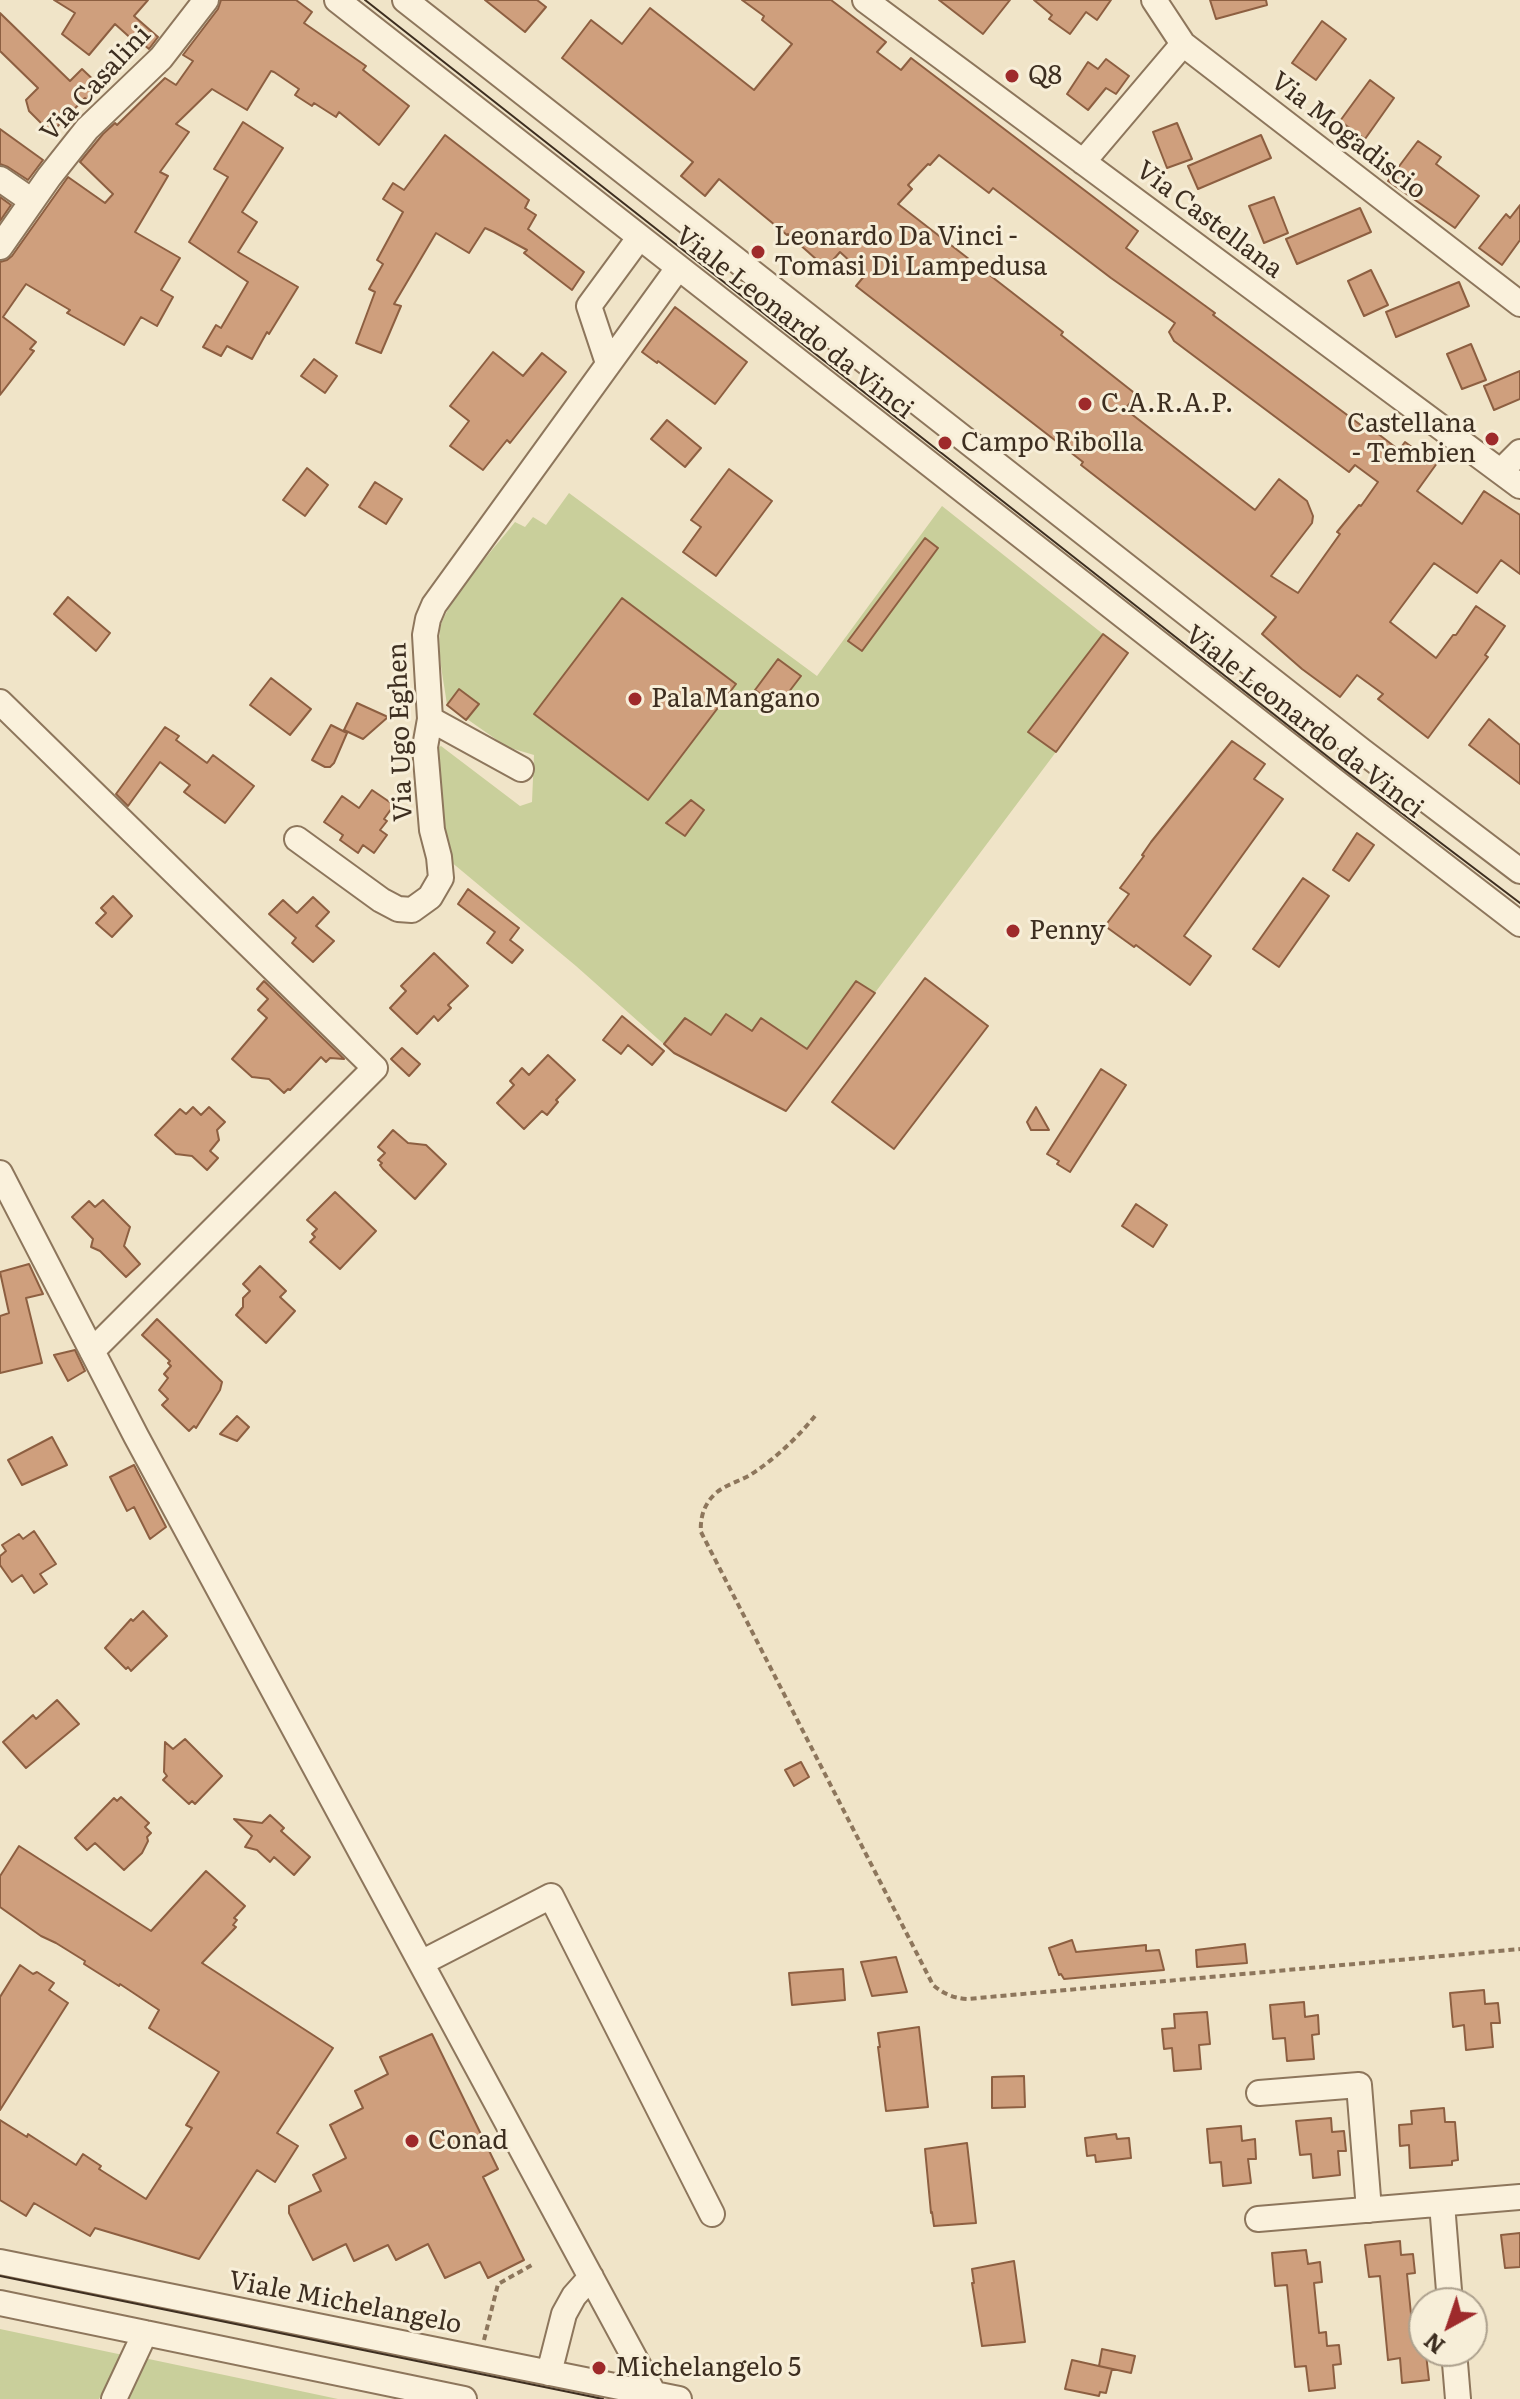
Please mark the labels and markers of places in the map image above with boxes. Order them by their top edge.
place label: Q8 [1028,60,1062,92]
marker: Q8 [1003,67,1021,85]
place label: Leonardo Da Vinci - Tomasi Di Lampedusa [774,221,1047,282]
marker: Leonardo Da Vinci - Tomasi Di Lampedusa [749,243,767,261]
place label: C.A.R.A.P. [1101,388,1233,420]
marker: C.A.R.A.P. [1076,395,1094,413]
place label: Castellana - Tembien [1347,408,1476,470]
place label: Campo Ribolla [961,427,1143,459]
marker: Castellana - Tembien [1483,430,1501,448]
marker: Campo Ribolla [936,434,954,452]
place label: PalaMangano [651,683,820,715]
marker: PalaMangano [626,690,644,708]
place label: Penny [1029,915,1106,947]
marker: Penny [1004,922,1022,940]
place label: Conad [428,2125,508,2157]
marker: Conad [403,2132,421,2150]
place label: Michelangelo 5 [615,2352,801,2384]
marker: Michelangelo 5 [590,2359,608,2377]

